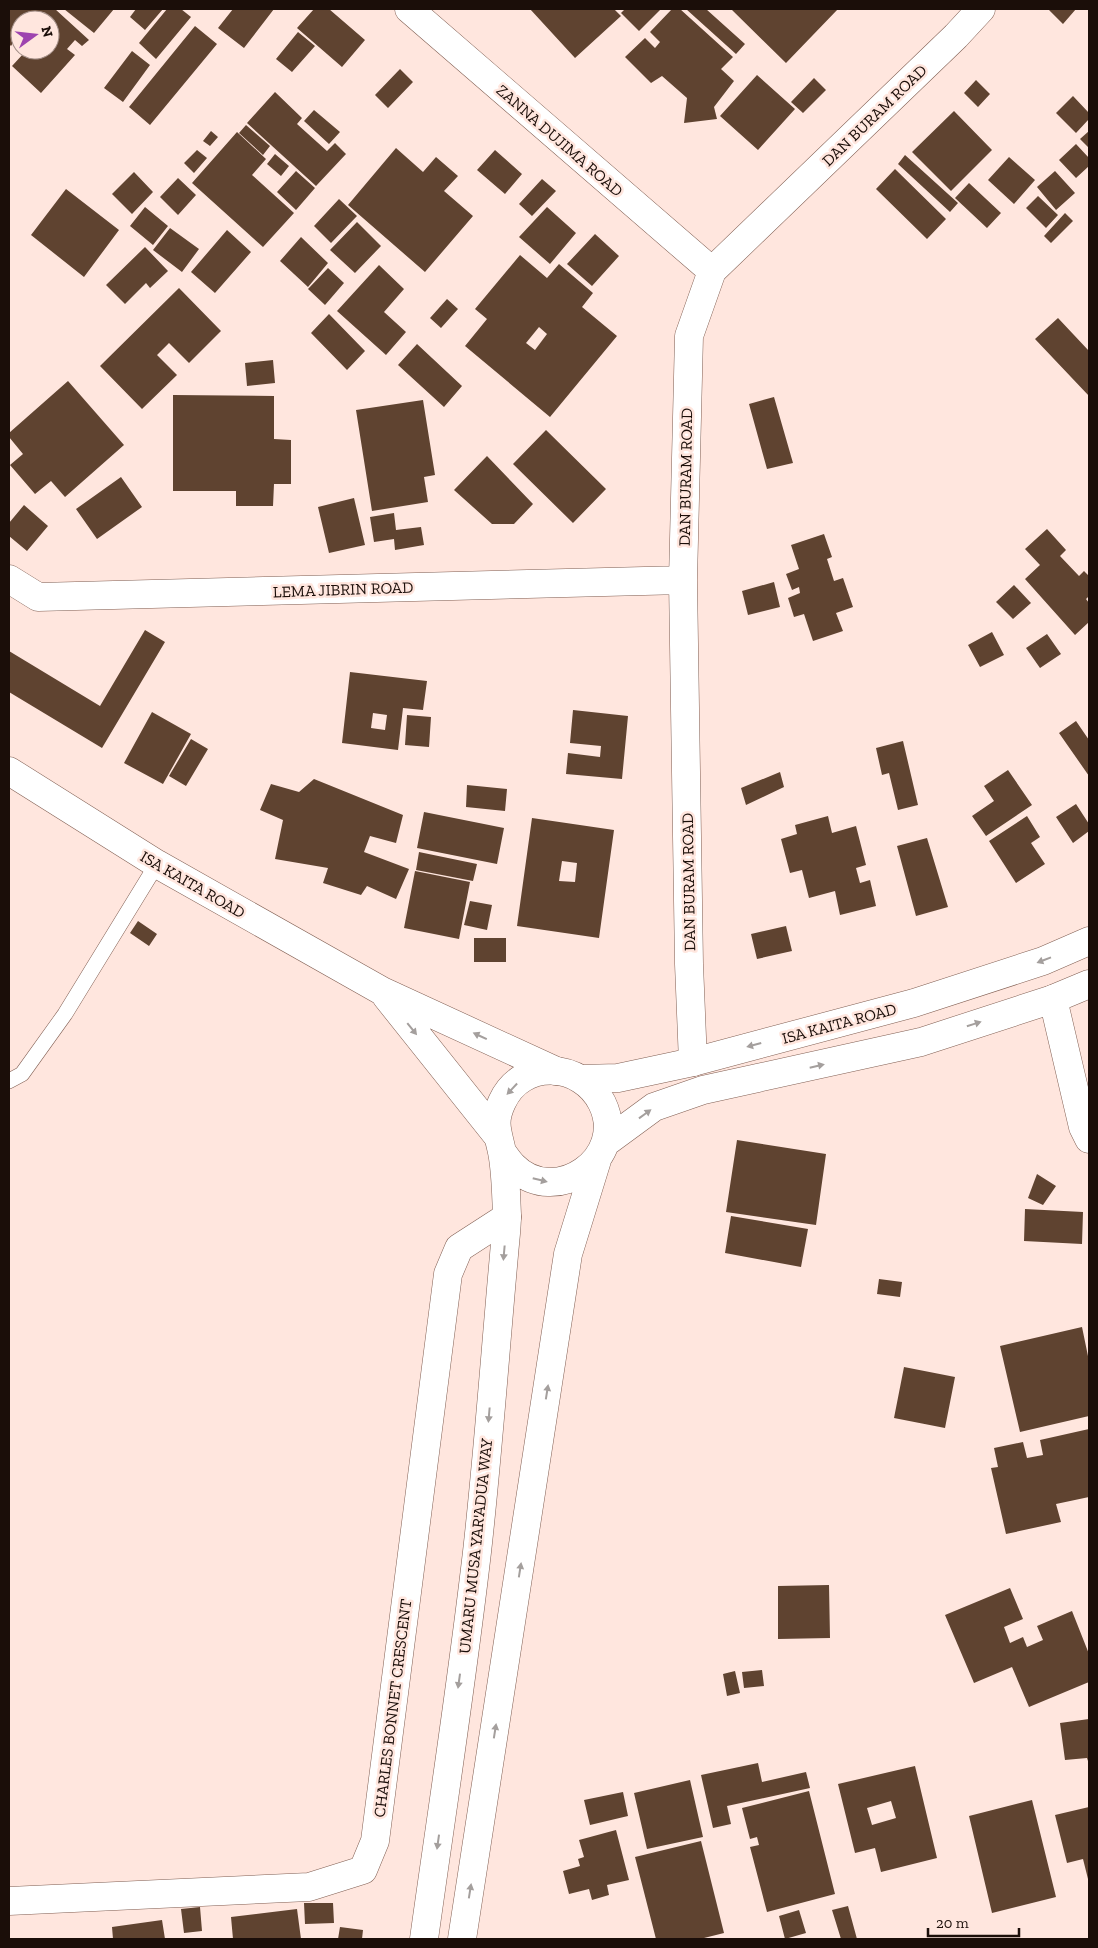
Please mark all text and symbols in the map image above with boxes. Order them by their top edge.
north arrow [10,10,60,60]
text: N [37,24,57,39]
street label: DAN BURAM ROAD [818,61,931,170]
street label: ZANNA DUJIMA ROAD [493,80,627,200]
street label: DAN BURAM ROAD [675,408,696,546]
street label: LEMA JIBRIN ROAD [272,578,414,601]
street label: DAN BURAM ROAD [678,813,699,951]
street label: ISA KAITA ROAD [137,847,248,922]
one-way arrow [1037,957,1052,964]
street label: ISA KAITA ROAD [780,999,898,1048]
one-way arrow [967,1020,982,1028]
one-way arrow [407,1022,418,1035]
one-way arrow [473,1031,487,1039]
one-way arrow [747,1041,762,1049]
one-way arrow [809,1062,825,1070]
one-way arrow [506,1082,518,1094]
one-way arrow [638,1109,652,1119]
one-way arrow [533,1176,548,1184]
one-way arrow [500,1245,508,1261]
one-way arrow [543,1384,551,1400]
one-way arrow [485,1407,493,1423]
street label: UMARU MUSA YAR'ADUA WAY [455,1437,496,1655]
one-way arrow [516,1562,524,1578]
street label: CHARLES BONNET CRESCENT [370,1598,415,1818]
one-way arrow [455,1673,463,1689]
one-way arrow [491,1722,499,1738]
one-way arrow [433,1834,441,1850]
one-way arrow [466,1883,474,1899]
scale bar [928,1906,1019,1938]
text: 20 m [936,1914,969,1932]

